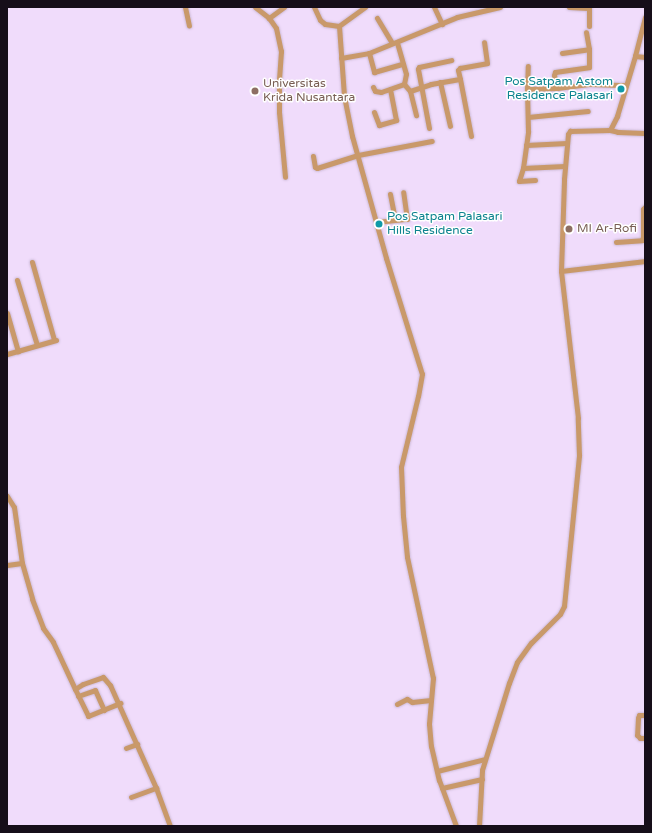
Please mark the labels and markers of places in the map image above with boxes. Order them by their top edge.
place label: Pos Satpam Astom Residence Palasari [504,75,613,103]
place label: Universitas Krida Nusantara [263,77,355,105]
marker: Pos Satpam Astom Residence Palasari [616,84,626,94]
marker: Universitas Krida Nusantara [250,86,260,96]
place label: Pos Satpam Palasari Hills Residence [387,210,502,238]
marker: Pos Satpam Palasari Hills Residence [374,219,384,229]
place label: MI Ar-Rofi [577,222,637,236]
marker: MI Ar-Rofi [564,224,574,234]

